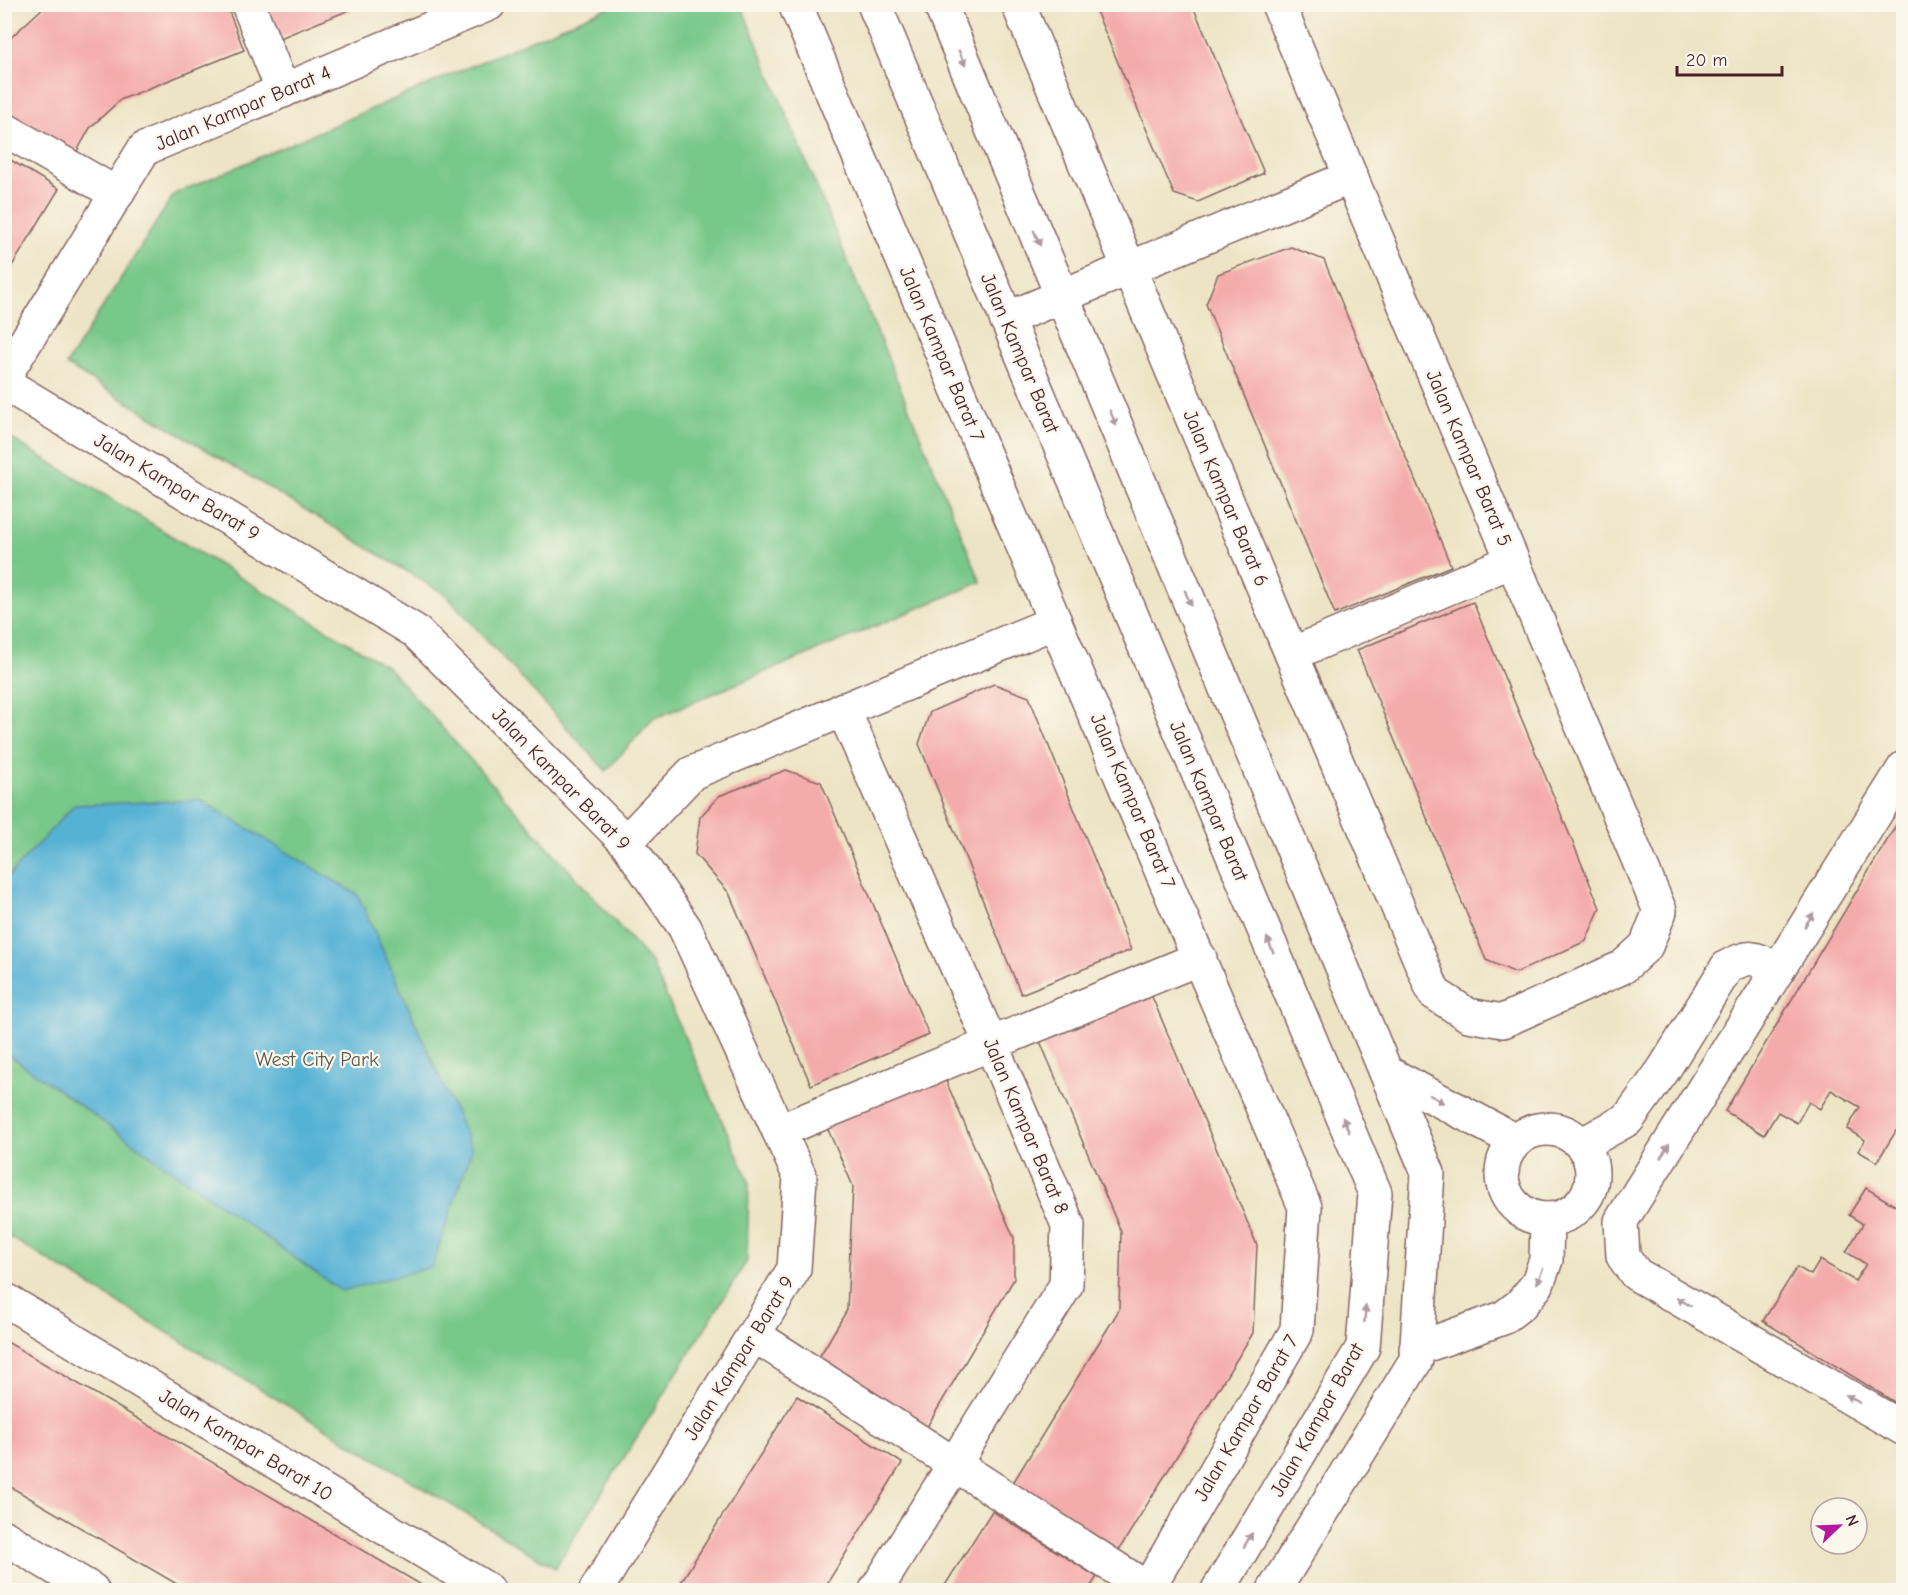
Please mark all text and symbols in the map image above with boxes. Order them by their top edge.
scale bar [1677,39,1782,77]
one-way arrow [957,50,967,68]
text: 20 m [1686,50,1727,71]
street label: Jalan Kampar Barat 4 [152,61,334,155]
one-way arrow [1032,230,1042,248]
street label: Jalan Kampar Barat 7 [895,263,990,446]
street label: Jalan Kampar Barat [976,269,1065,438]
street label: Jalan Kampar Barat 5 [1421,366,1517,550]
street label: Jalan Kampar Barat 6 [1178,406,1274,590]
one-way arrow [1108,410,1117,427]
street label: Jalan Kampar Barat 9 [90,428,264,546]
one-way arrow [1183,590,1193,608]
street label: Jalan Kampar Barat 9 [487,703,635,855]
street label: Jalan Kampar Barat 7 [1086,710,1181,893]
street label: Jalan Kampar Barat [1165,717,1254,886]
one-way arrow [1803,912,1814,928]
one-way arrow [1265,936,1275,954]
street label: Jalan Kampar Barat 8 [979,1035,1073,1217]
park label: West City Park [255,1048,379,1071]
one-way arrow [1429,1094,1446,1104]
one-way arrow [1341,1116,1350,1134]
one-way arrow [1659,1143,1670,1159]
one-way arrow [1535,1267,1544,1285]
street label: Jalan Kampar Barat 9 [679,1272,799,1444]
one-way arrow [1675,1297,1692,1307]
one-way arrow [1361,1304,1370,1323]
street label: Jalan Kampar Barat 7 [1189,1330,1303,1505]
street label: Jalan Kampar Barat [1265,1338,1369,1501]
street label: Jalan Kampar Barat 10 [155,1384,337,1506]
one-way arrow [1845,1394,1861,1405]
north arrow [1809,1496,1869,1556]
text: N [1842,1512,1862,1529]
one-way arrow [1242,1532,1253,1548]

